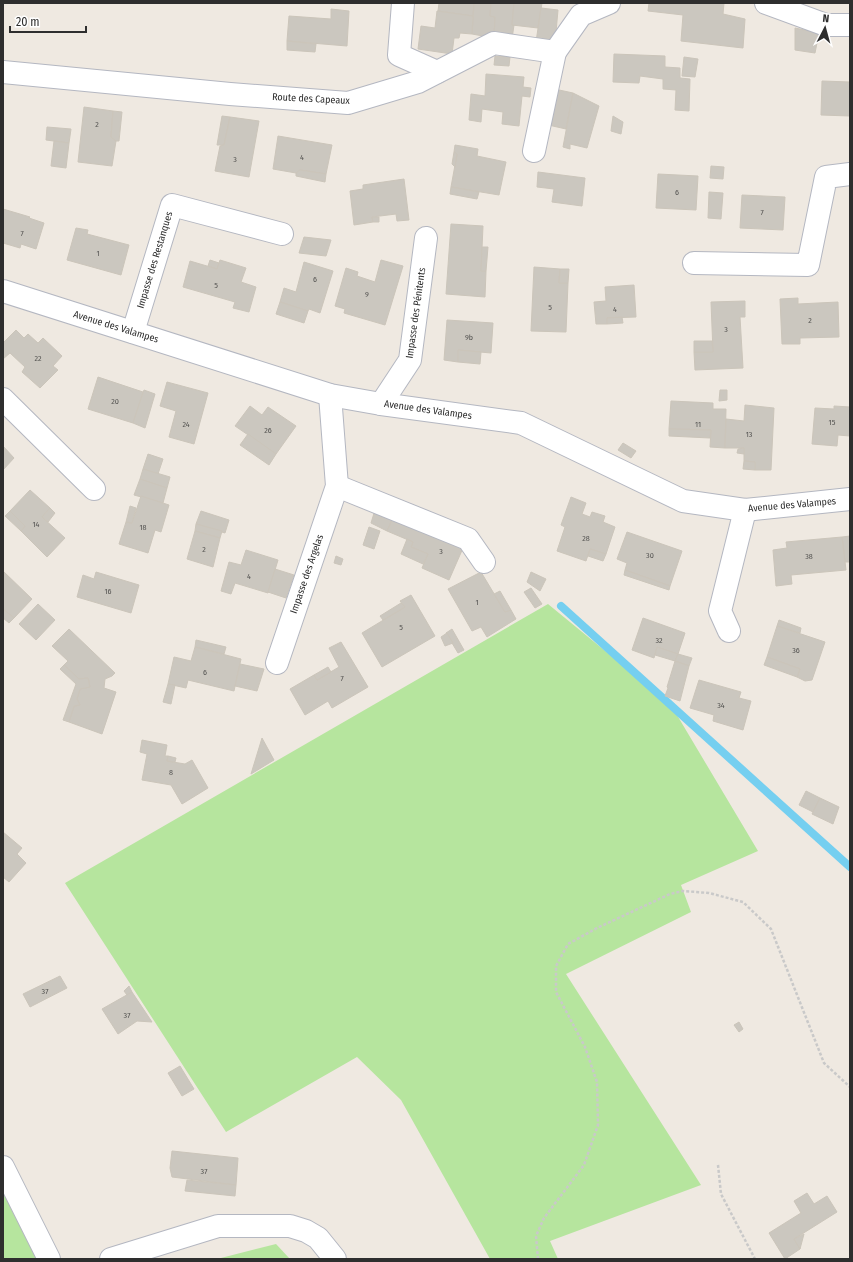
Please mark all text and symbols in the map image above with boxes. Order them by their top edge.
scale bar [10,8,86,34]
north arrow [805,8,845,48]
text: N [822,12,830,25]
text: 20 m [16,15,40,29]
street label: Route des Capeaux [272,91,351,107]
house number: 2 [95,120,99,129]
house number: 4 [300,153,304,162]
house number: 3 [233,155,237,164]
house number: 6 [675,188,679,197]
house number: 7 [760,208,764,217]
street label: Impasse des Restanques [135,210,175,310]
house number: 7 [20,229,24,238]
house number: 1 [96,249,100,258]
street label: Impasse des Pénitents [404,267,428,359]
house number: 6 [313,275,317,284]
house number: 5 [214,281,218,290]
house number: 9 [365,290,369,299]
house number: 5 [548,303,552,312]
house number: 4 [613,305,617,314]
street label: Avenue des Valampes [72,308,160,346]
house number: 2 [808,316,812,325]
house number: 3 [724,325,728,334]
house number: 9b [465,333,473,342]
house number: 22 [34,354,42,363]
house number: 20 [111,397,119,406]
street label: Avenue des Valampes [383,398,473,422]
house number: 15 [829,418,836,427]
house number: 24 [182,420,190,429]
house number: 11 [695,420,701,429]
house number: 26 [264,426,272,435]
house number: 13 [746,430,753,439]
street label: Avenue des Valampes [747,495,837,515]
house number: 14 [33,520,40,529]
house number: 18 [139,523,147,532]
street label: Impasse des Argelas [288,533,326,615]
house number: 28 [582,534,590,543]
house number: 2 [202,545,206,554]
house number: 3 [439,547,443,556]
house number: 30 [646,551,654,560]
house number: 38 [805,552,813,561]
house number: 4 [247,572,251,581]
house number: 16 [104,587,112,596]
house number: 1 [475,598,479,607]
house number: 5 [399,623,403,632]
house number: 32 [655,636,663,645]
house number: 36 [792,646,800,655]
house number: 6 [203,668,207,677]
house number: 7 [340,674,344,683]
house number: 34 [717,701,725,710]
house number: 8 [169,768,173,777]
house number: 37 [42,987,49,996]
house number: 37 [124,1011,131,1020]
house number: 37 [201,1167,208,1176]

